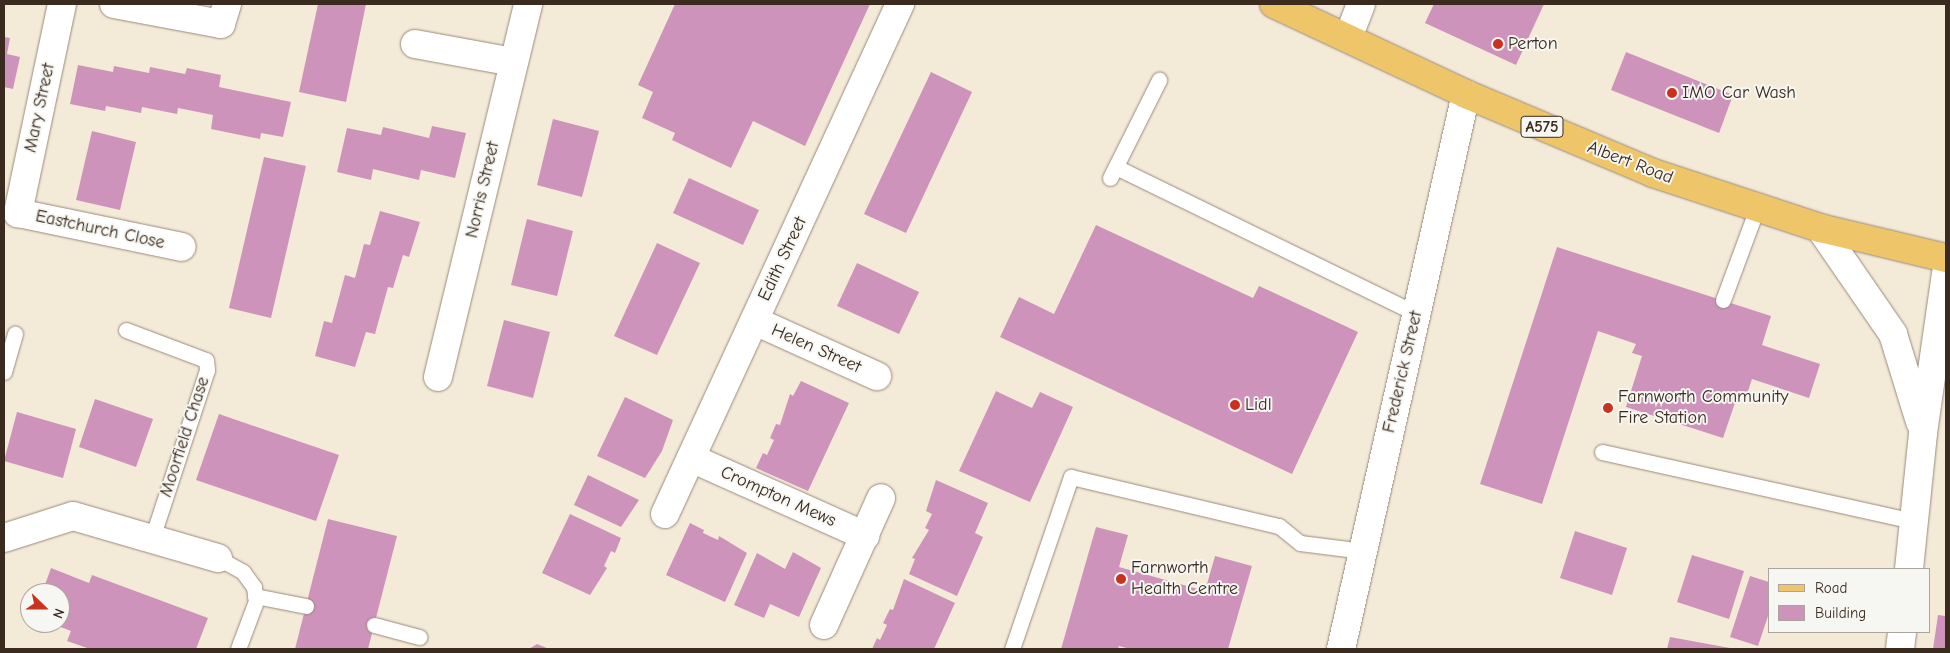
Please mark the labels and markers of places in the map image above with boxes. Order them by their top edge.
place label: Perton [1508,33,1558,55]
marker: Perton [1492,38,1504,50]
place label: IMO Car Wash [1682,82,1796,104]
marker: IMO Car Wash [1666,87,1678,99]
place label: Farnworth Community Fire Station [1618,387,1788,429]
place label: Lidl [1245,394,1272,416]
marker: Lidl [1229,399,1241,411]
marker: Farnworth Community Fire Station [1602,402,1614,414]
place label: Farnworth Health Centre [1131,558,1238,600]
marker: Farnworth Health Centre [1115,573,1127,585]

